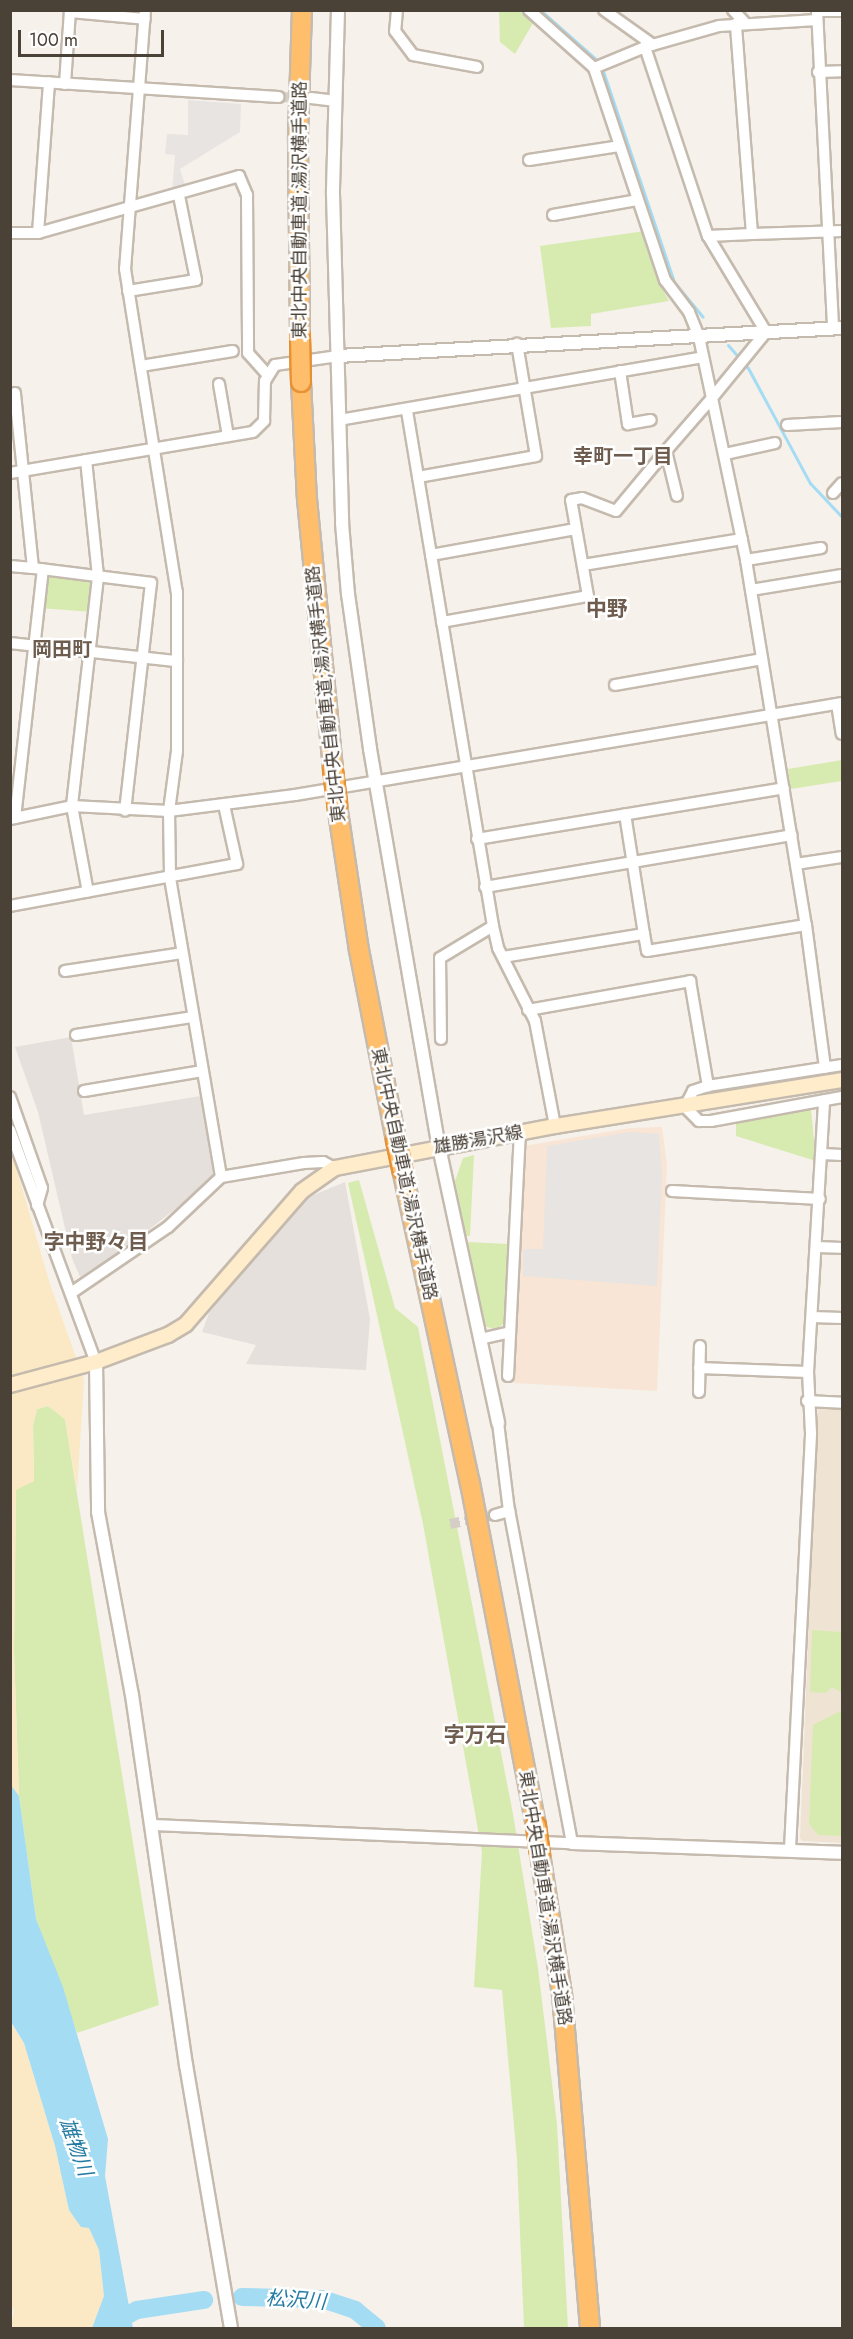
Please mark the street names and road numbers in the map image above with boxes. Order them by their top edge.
street label: 東北中央自動車道;湯沢横手道路 [289,81,311,339]
street label: 東北中央自動車道;湯沢横手道路 [302,565,350,823]
street label: 東北中央自動車道;湯沢横手道路 [367,1046,441,1302]
street label: 雄勝湯沢線 [432,1122,524,1158]
street label: 東北中央自動車道;湯沢横手道路 [514,1769,576,2027]

